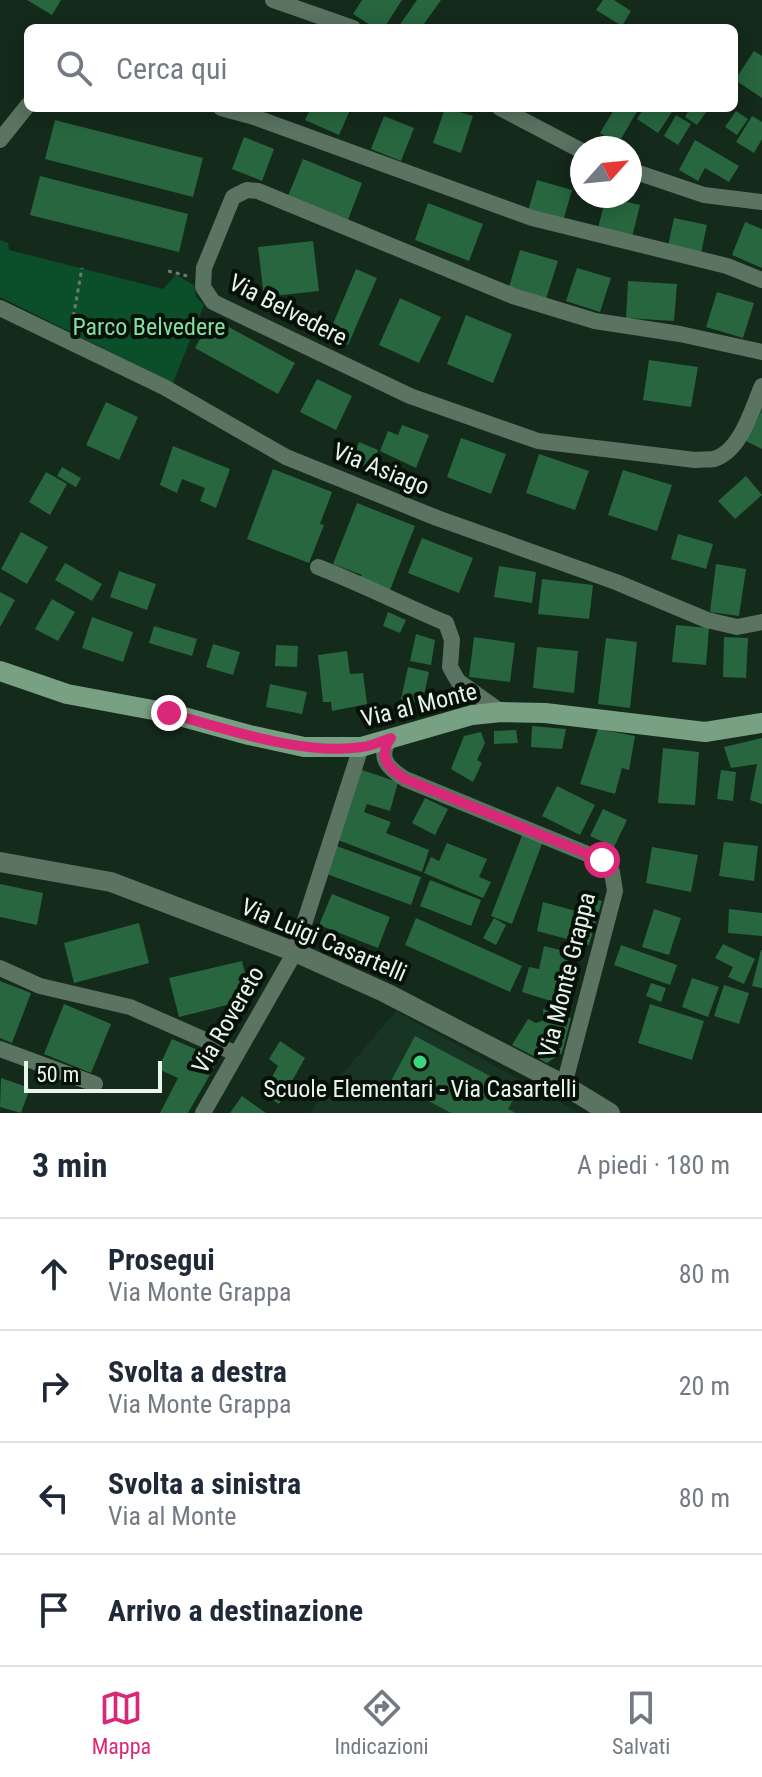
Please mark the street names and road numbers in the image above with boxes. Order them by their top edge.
street label: Via Belvedere [224,268,352,352]
street label: Via Asiago [329,437,433,501]
street label: Via al Monte [358,677,480,733]
street label: Via Monte Grappa [533,889,601,1061]
street label: Via Luigi Casartelli [237,893,411,987]
street label: Via Rovereto [186,961,270,1079]

